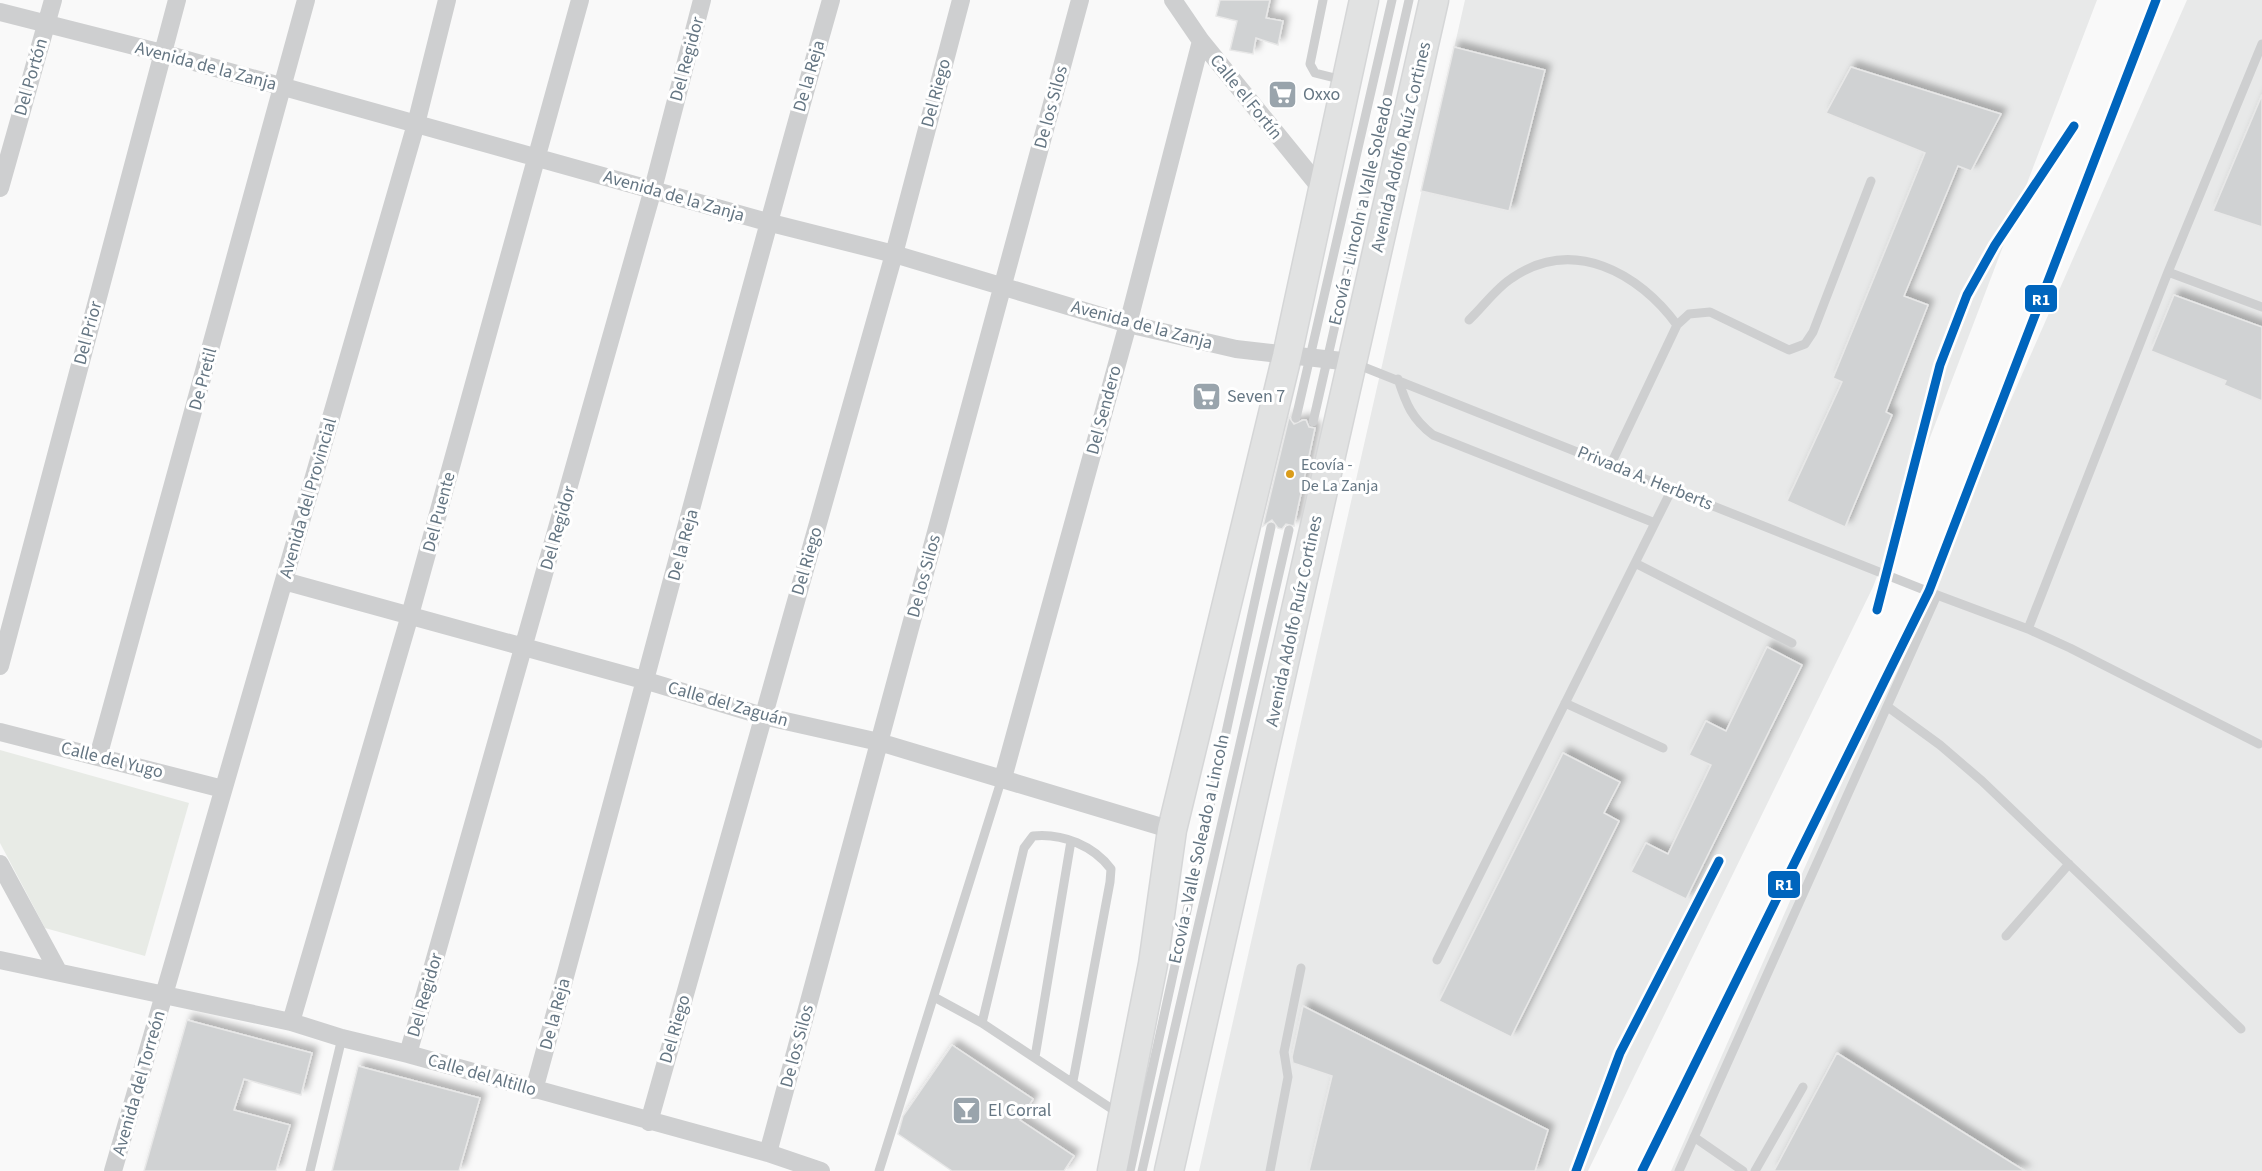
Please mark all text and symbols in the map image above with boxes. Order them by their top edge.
street label: Del Regidor [664,13,710,104]
street label: Del Portón [8,35,54,119]
street label: Avenida de la Zanja [133,35,279,97]
street label: De la Reja [787,37,831,115]
street label: Avenida Adolfo Ruíz Cortines [1365,39,1437,255]
street label: Calle el Fortín [1204,49,1288,145]
street label: Del Riego [915,56,957,130]
street label: De los Silos [1028,63,1074,151]
supermarket icon: Oxxo [1266,78,1298,110]
place label: Oxxo [1303,82,1340,107]
street label: Ecovía - Lincoln a Valle Soleado [1323,94,1399,328]
street label: Avenida de la Zanja [601,164,747,228]
line badge: R1 [2024,284,2058,313]
text: R1 [2032,289,2050,311]
street label: Avenida de la Zanja [1069,294,1215,356]
street label: Del Prior [68,298,109,368]
street label: De Pretil [183,345,223,413]
street label: Del Sendero [1080,363,1128,457]
supermarket icon: Seven 7 [1190,380,1222,412]
place label: Seven 7 [1227,384,1285,409]
street label: Avenida del Provincial [273,415,343,581]
street label: Privada A. Herberts [1574,439,1716,517]
place label: Ecovía - De La Zanja [1301,454,1378,497]
marker: Ecovía - De La Zanja [1284,468,1296,480]
street label: Del Puente [416,469,462,555]
street label: Del Regidor [534,482,582,573]
street label: De la Reja [661,506,705,584]
street label: Avenida Adolfo Ruíz Cortines [1259,513,1329,729]
street label: Del Riego [785,524,829,598]
street label: De los Silos [901,532,947,620]
street label: Calle del Zaguán [665,675,791,733]
street label: Ecovía - Valle Soleado a Lincoln [1162,732,1236,966]
street label: Calle del Yugo [58,735,166,785]
line badge: R1 [1767,870,1801,899]
text: R1 [1775,874,1793,896]
street label: Del Regidor [401,949,449,1040]
street label: De la Reja [533,975,577,1053]
street label: Del Riego [653,992,697,1066]
street label: De los Silos [774,1002,820,1090]
street label: Avenida del Torreón [106,1007,172,1159]
street label: Calle del Altillo [425,1048,539,1102]
bar icon: El Corral [951,1094,983,1126]
place label: El Corral [988,1098,1051,1123]

